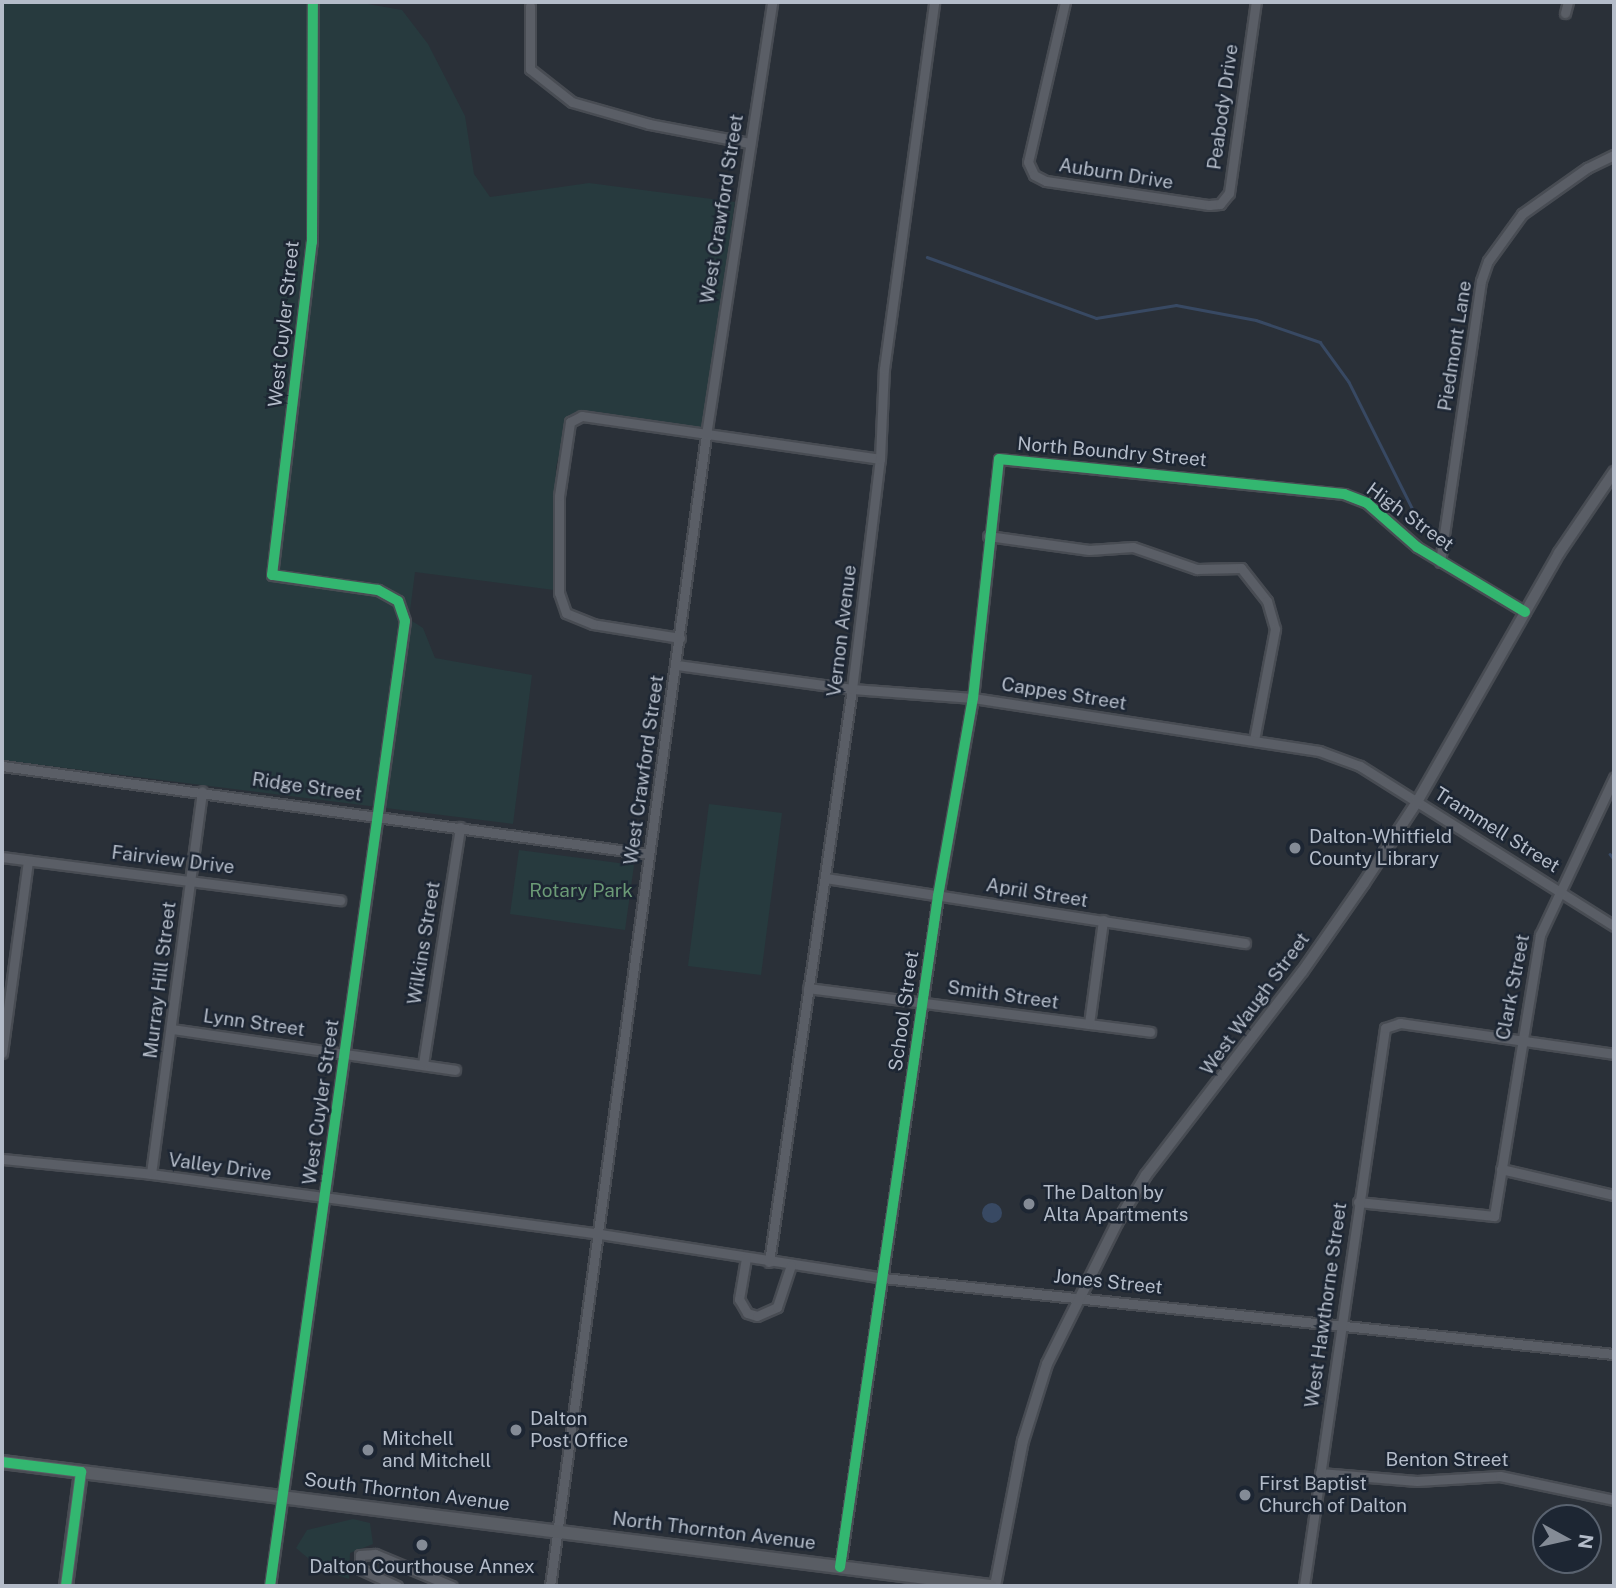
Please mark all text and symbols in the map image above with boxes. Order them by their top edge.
street label: Peabody Drive [1203,43,1243,171]
street label: West Crawford Street [696,113,748,305]
street label: Auburn Drive [1057,154,1175,194]
street label: West Cuyler Street [264,240,304,408]
street label: Piedmont Lane [1433,279,1477,413]
street label: North Boundry Street [1016,432,1208,472]
street label: High Street [1362,478,1458,556]
street label: Vernon Avenue [823,564,861,698]
street label: Cappes Street [1000,673,1128,715]
street label: West Crawford Street [619,674,669,866]
street label: Ridge Street [250,768,364,806]
street label: Trammell Street [1430,782,1564,878]
place label: Dalton-Whitfield County Library [1309,826,1452,870]
marker: Dalton-Whitfield County Library [1287,840,1303,856]
street label: Fairview Drive [110,841,236,879]
street label: April Street [984,874,1090,912]
street label: Wilkins Street [403,880,445,1006]
park label: Rotary Park [529,880,633,902]
street label: Murray Hill Street [139,900,181,1060]
street label: West Waugh Street [1196,928,1314,1080]
street label: Clark Street [1492,932,1534,1042]
street label: School Street [884,949,924,1073]
street label: Smith Street [946,976,1060,1014]
street label: Lynn Street [202,1005,306,1041]
street label: West Cuyler Street [298,1018,344,1186]
street label: Valley Drive [167,1148,273,1186]
place label: The Dalton by Alta Apartments [1043,1182,1188,1226]
marker: The Dalton by Alta Apartments [1021,1196,1037,1212]
street label: West Hawthorne Street [1300,1201,1352,1409]
street label: Jones Street [1052,1265,1164,1299]
place label: Dalton Post Office [530,1408,628,1452]
marker: Dalton Post Office [508,1422,524,1438]
place label: Mitchell and Mitchell [382,1428,491,1472]
marker: Mitchell and Mitchell [360,1442,376,1458]
street label: Benton Street [1385,1449,1509,1471]
street label: South Thornton Avenue [303,1468,511,1516]
place label: First Baptist Church of Dalton [1259,1473,1407,1517]
marker: First Baptist Church of Dalton [1237,1487,1253,1503]
north arrow [1532,1504,1602,1574]
street label: North Thornton Avenue [611,1507,817,1555]
text: N [1574,1533,1598,1551]
marker: Dalton Courthouse Annex [414,1537,430,1553]
place label: Dalton Courthouse Annex [309,1556,535,1578]

